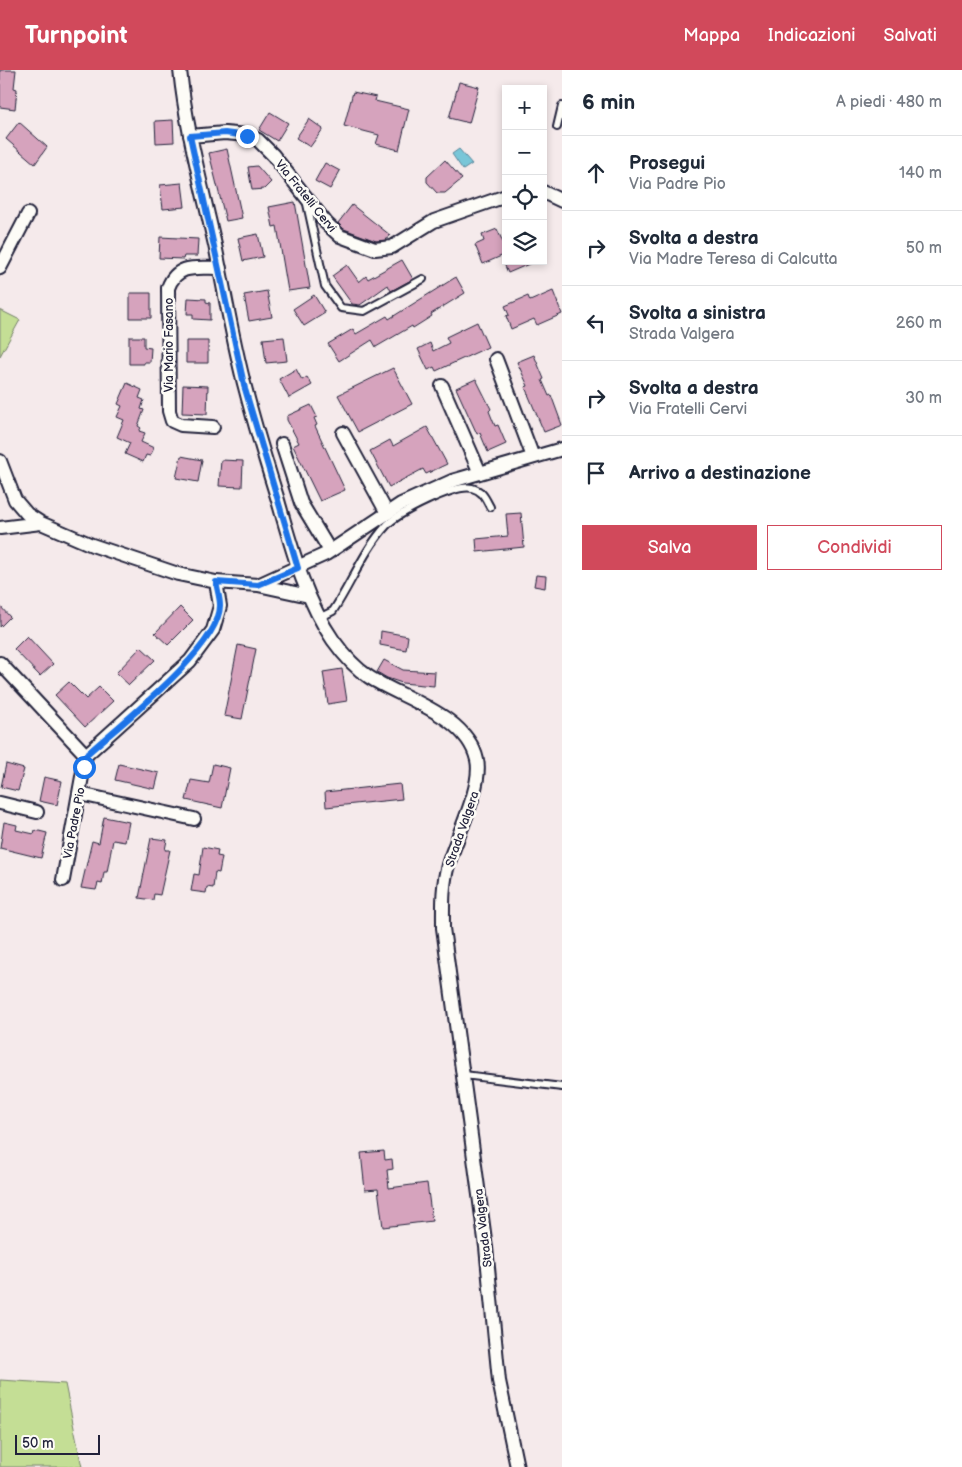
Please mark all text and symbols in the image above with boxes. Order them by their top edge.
text: Turnpoint [25,21,128,50]
text: Mappa [683,25,740,46]
text: Indicazioni [768,25,856,46]
text: Salvati [884,25,937,46]
map controls [502,85,547,265]
button: + [502,85,547,130]
text: 6 min [582,90,635,115]
text: A piedi · 480 m [836,93,942,112]
route end [236,125,259,148]
button: − [502,130,547,175]
text: Prosegui [629,152,705,175]
street label: Via Fratelli Cervi [272,157,339,236]
icon: ahead [582,159,610,187]
text: 140 m [899,164,942,183]
button: locate [502,175,547,220]
text: Via Padre Pio [629,175,726,194]
button: layers [502,220,547,265]
text: Svolta a destra [629,227,759,250]
icon: right [582,234,610,262]
text: 50 m [906,239,942,258]
text: Via Madre Teresa di Calcutta [629,250,837,269]
street label: Via Mario Fasano [162,298,177,392]
text: Svolta a sinistra [629,302,766,325]
icon: left [582,309,610,337]
text: 260 m [896,314,942,333]
text: Strada Valgera [629,325,735,344]
text: Svolta a destra [629,377,759,400]
icon: right [582,384,610,412]
text: 30 m [905,389,942,408]
text: Via Fratelli Cervi [629,400,747,419]
icon: arrive [582,459,610,487]
text: Arrivo a destinazione [629,462,811,485]
button: Salva [582,525,757,570]
button: Condividi [767,525,942,570]
route start [73,756,96,779]
street label: Via Padre Pio [60,786,89,860]
street label: Strada Valgera [442,789,483,869]
street label: Strada Valgera [471,1188,496,1268]
scale bar [15,1432,100,1455]
text: 50 m [22,1435,54,1452]

